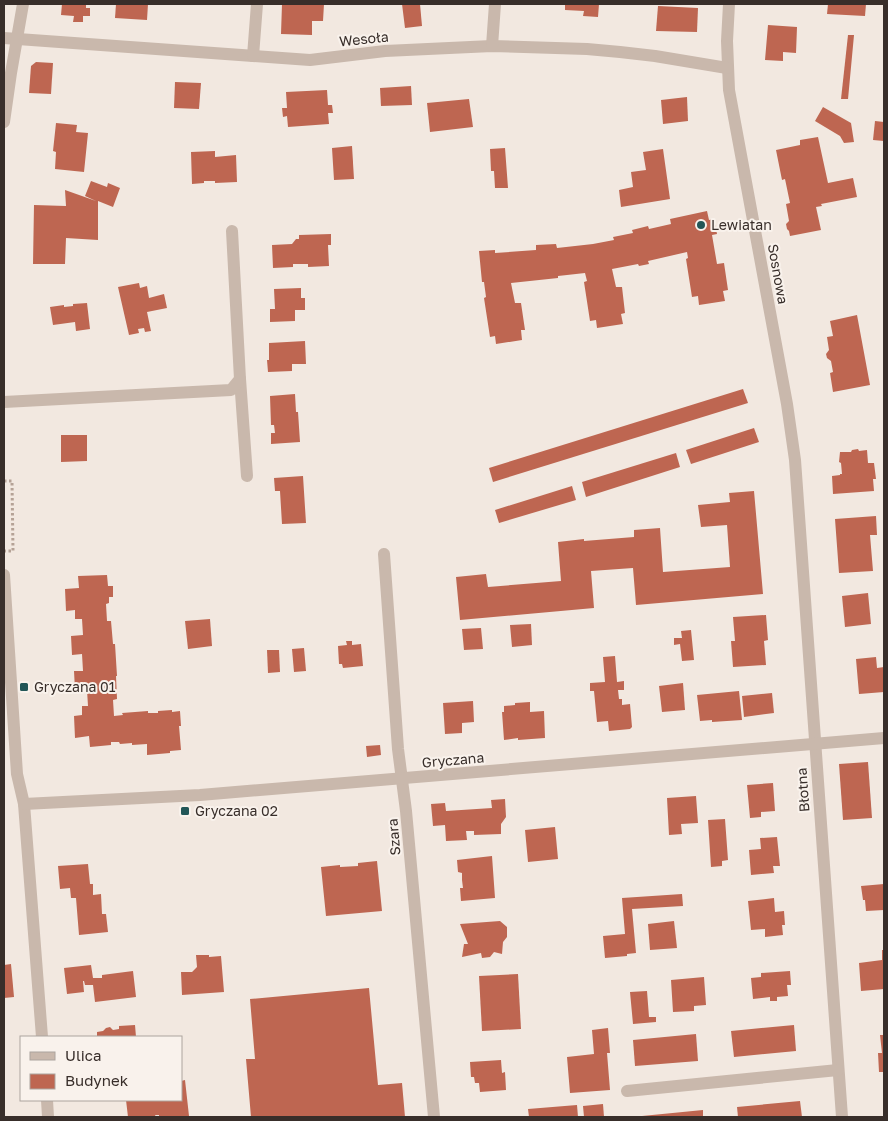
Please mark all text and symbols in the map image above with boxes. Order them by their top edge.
street label: Wesoła [338,27,390,50]
place label: Lewiatan [711,216,772,233]
marker: Lewiatan [695,219,707,231]
street label: Sosnowa [765,243,792,305]
place label: Gryczana 01 [34,678,116,695]
marker: Gryczana 01 [18,681,30,693]
street label: Gryczana [421,748,485,771]
street label: Błotna [792,767,813,813]
place label: Gryczana 02 [195,802,278,819]
marker: Gryczana 02 [179,805,191,817]
street label: Szara [383,818,404,856]
legend [20,1036,182,1101]
text: Ulica [65,1046,101,1064]
text: Budynek [65,1071,129,1089]

